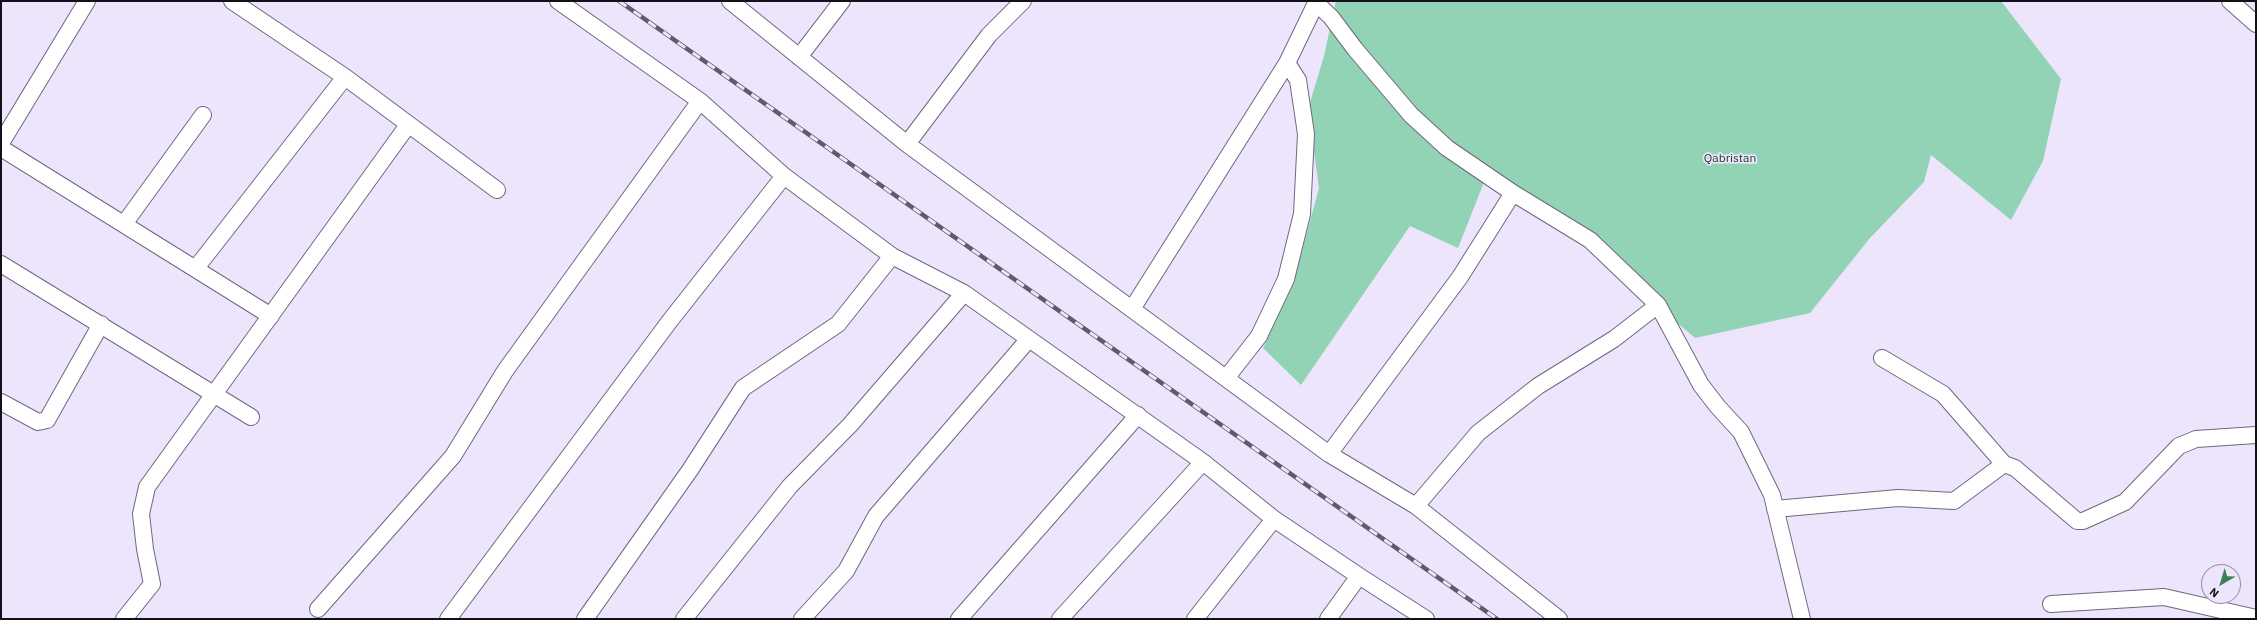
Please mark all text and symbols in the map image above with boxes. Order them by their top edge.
park label: Qabristan [1704,152,1756,166]
north arrow [2201,564,2241,604]
text: N [2207,585,2222,601]

